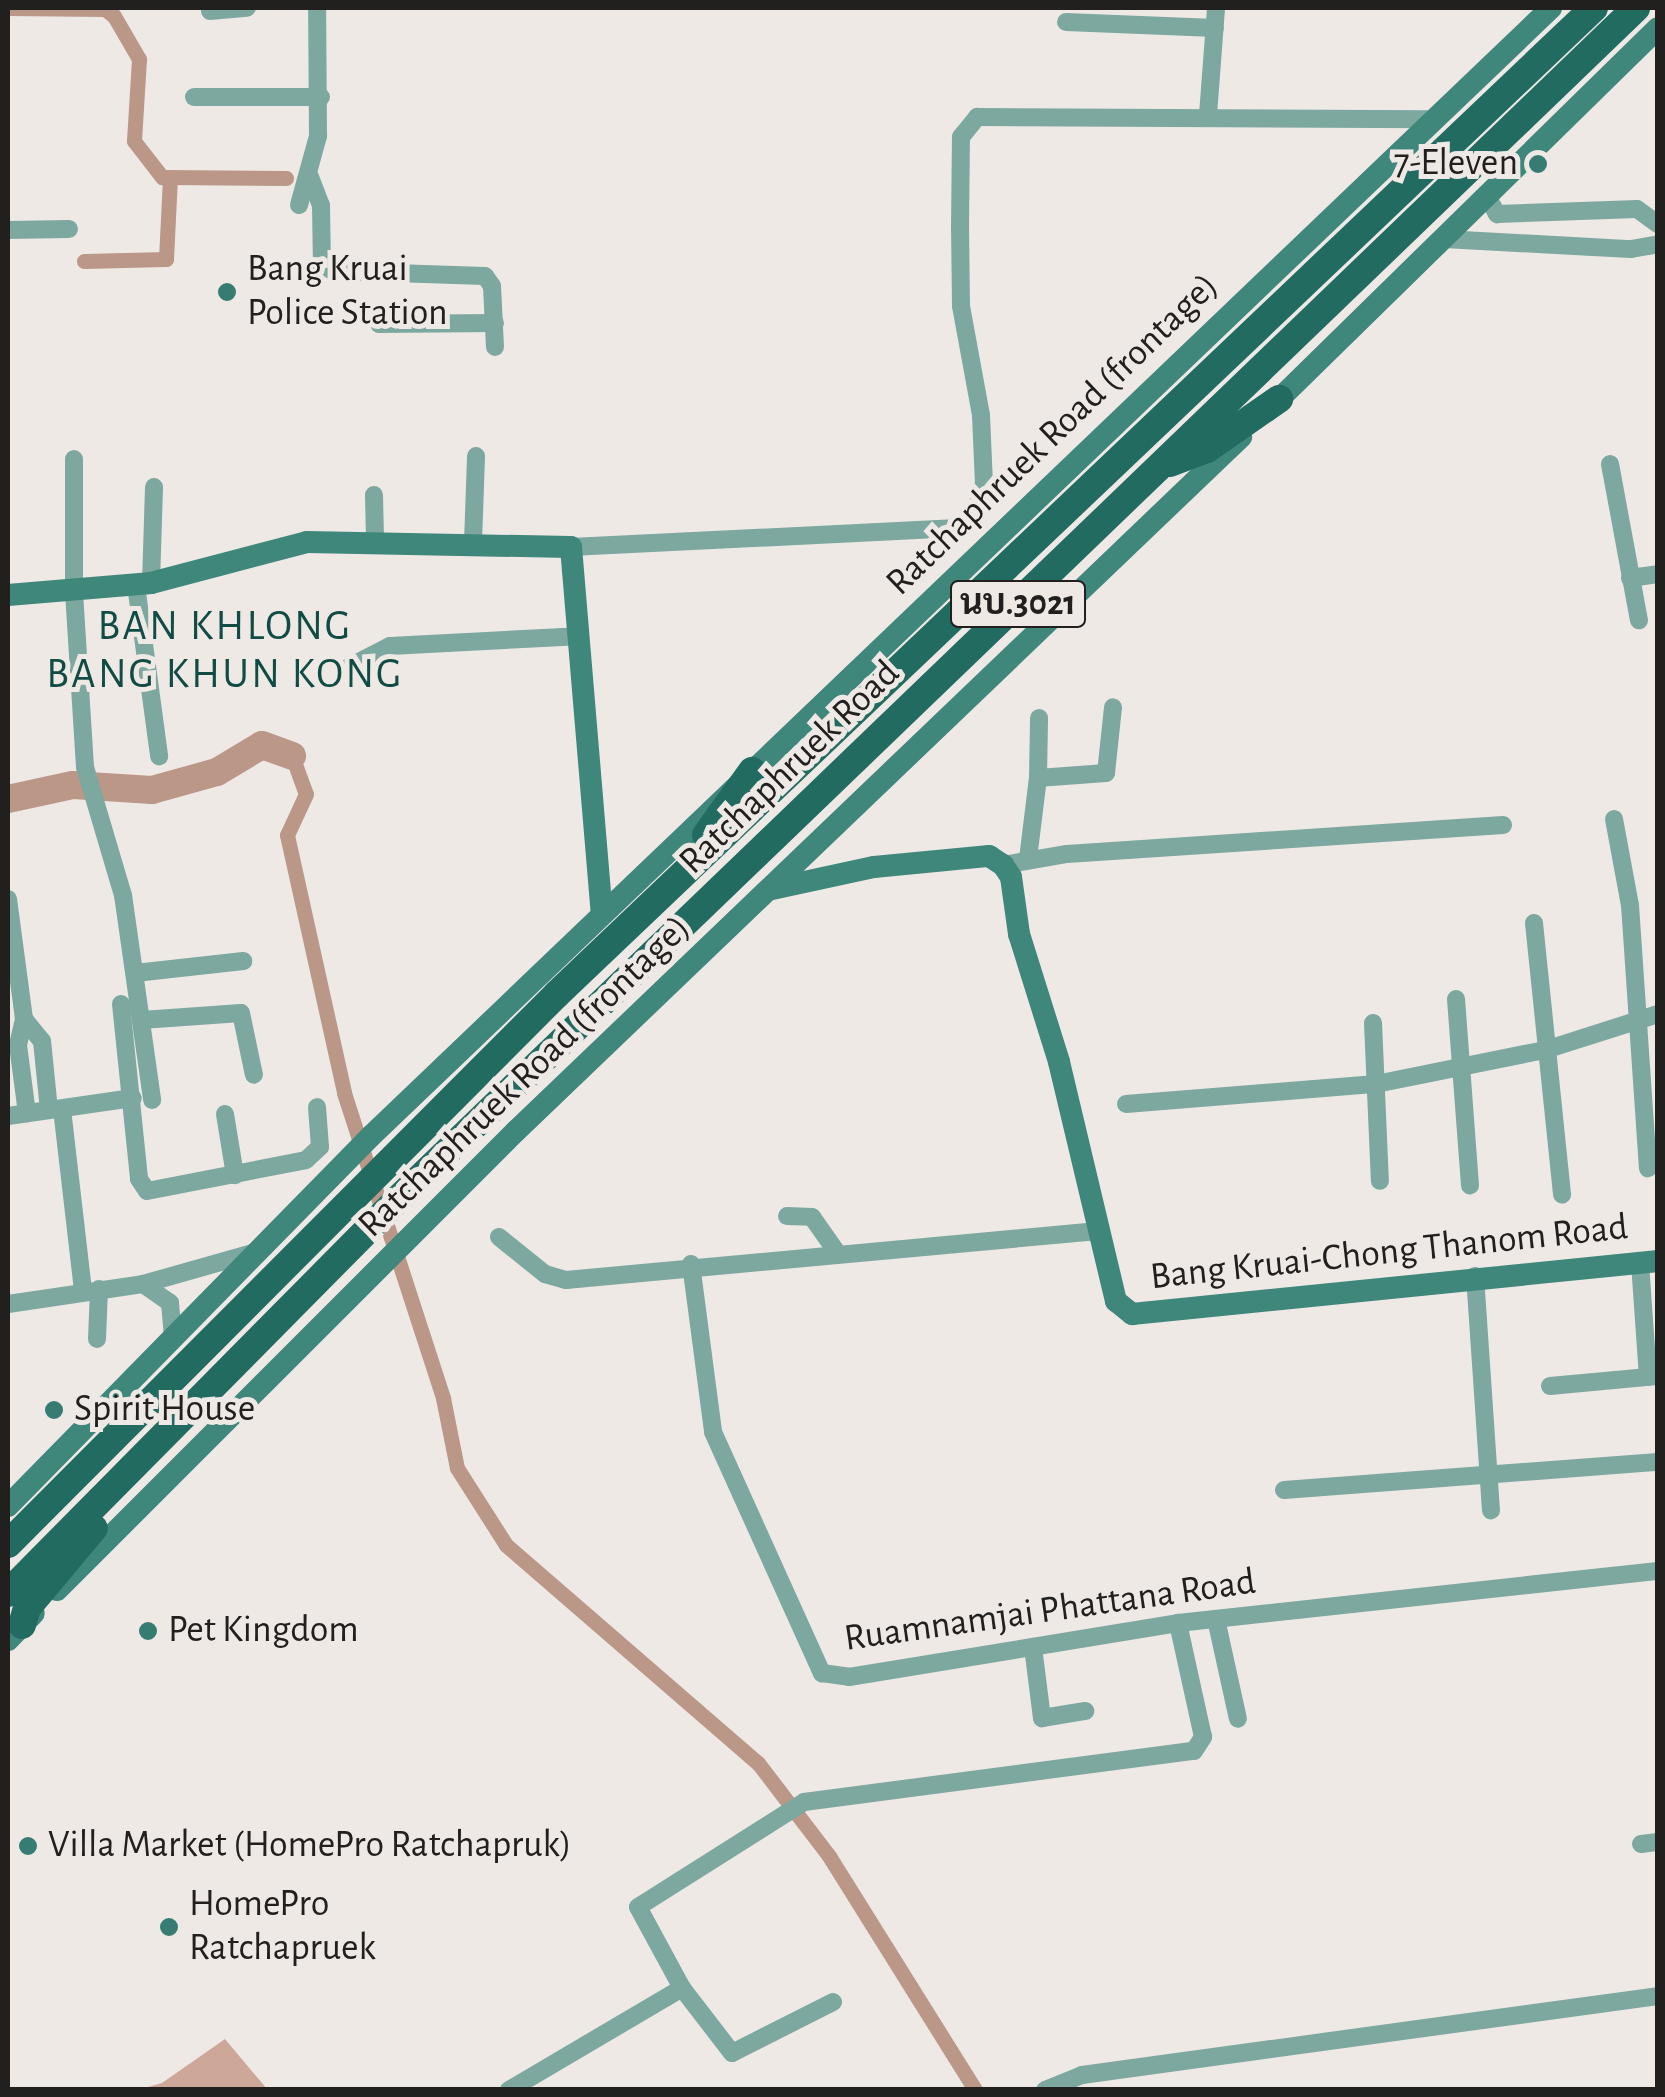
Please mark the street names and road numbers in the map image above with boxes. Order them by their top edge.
street label: Ratchaphruek Road (frontage) [877,264,1229,606]
road number: นบ.3021 [948,574,1088,634]
street label: Ratchaphruek Road [670,651,910,885]
street label: Ratchaphruek Road (frontage) [349,906,701,1248]
street label: Bang Kruai-Chong Thanom Road [1148,1205,1630,1301]
street label: Ruamnamjai Phattana Road [841,1560,1259,1662]

